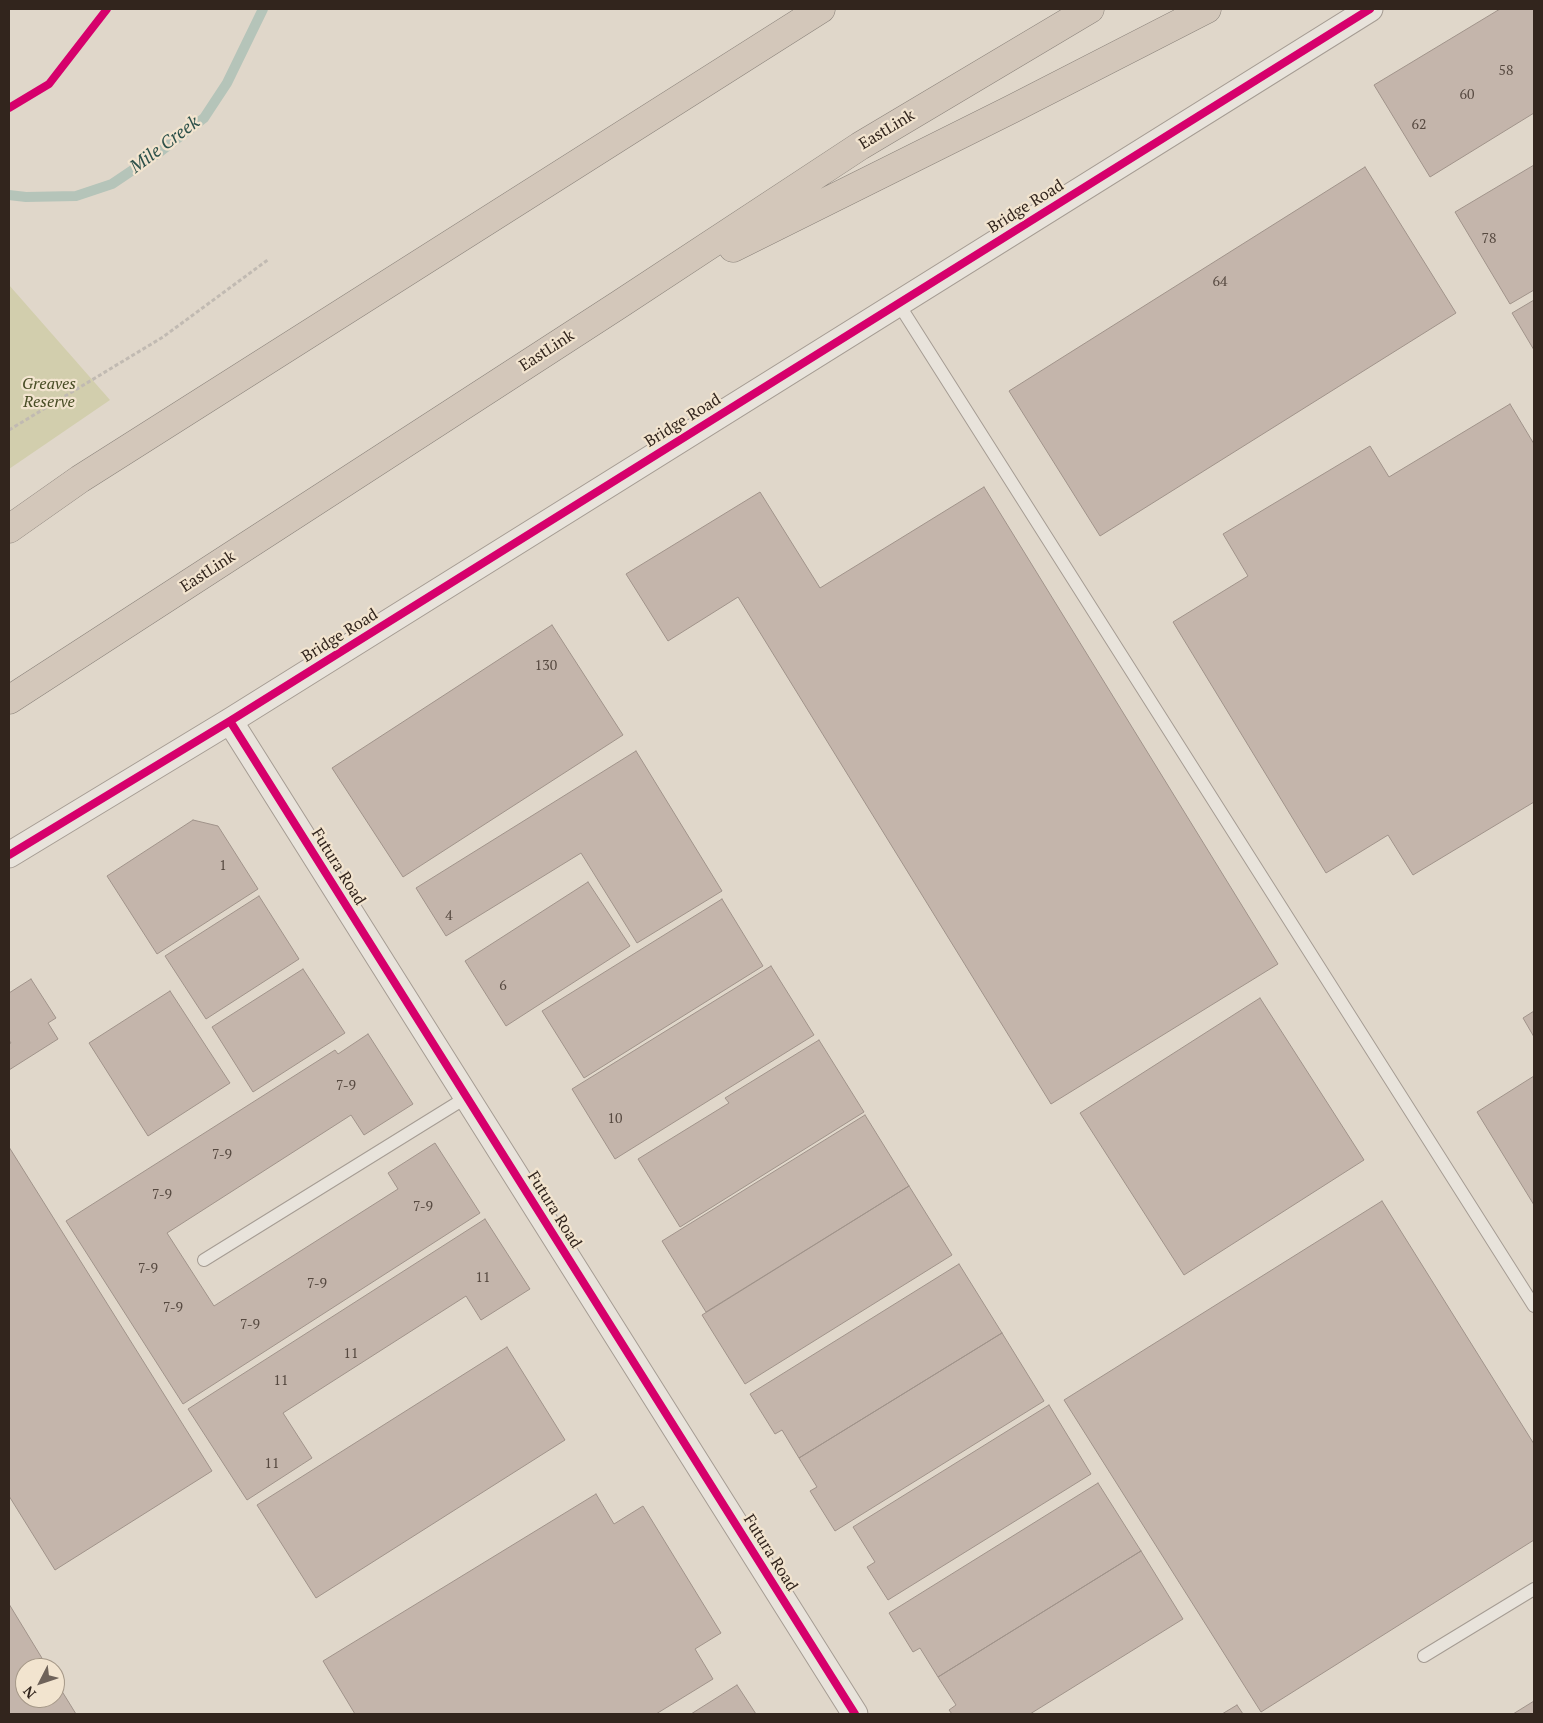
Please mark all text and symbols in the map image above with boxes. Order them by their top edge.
house number: 58 [1499,63,1513,79]
house number: 60 [1460,87,1474,103]
street label: EastLink [856,106,918,154]
water label: Mile Creek [126,112,204,178]
house number: 62 [1412,117,1426,133]
street label: Bridge Road [985,176,1067,238]
house number: 78 [1482,231,1496,247]
house number: 64 [1213,274,1227,290]
street label: EastLink [516,326,578,376]
park label: Greaves Reserve [22,374,76,412]
street label: Bridge Road [642,390,724,452]
street label: EastLink [177,547,239,597]
street label: Bridge Road [299,605,381,667]
house number: 130 [535,658,557,674]
street label: Futura Road [307,825,369,909]
house number: 1 [219,858,227,874]
house number: 4 [445,908,453,924]
house number: 6 [499,978,507,994]
house number: 7-9 [336,1078,356,1094]
house number: 10 [608,1111,622,1127]
house number: 7-9 [212,1147,232,1163]
street label: Futura Road [523,1168,585,1252]
house number: 7-9 [152,1187,172,1203]
house number: 7-9 [413,1199,433,1215]
house number: 7-9 [138,1261,158,1277]
house number: 11 [476,1270,490,1286]
house number: 7-9 [307,1276,327,1292]
house number: 7-9 [163,1300,183,1316]
house number: 7-9 [240,1317,260,1333]
house number: 11 [344,1346,358,1362]
house number: 11 [274,1373,288,1389]
house number: 11 [265,1456,279,1472]
street label: Futura Road [739,1511,801,1595]
north arrow [15,1658,65,1708]
text: N [18,1682,40,1703]

